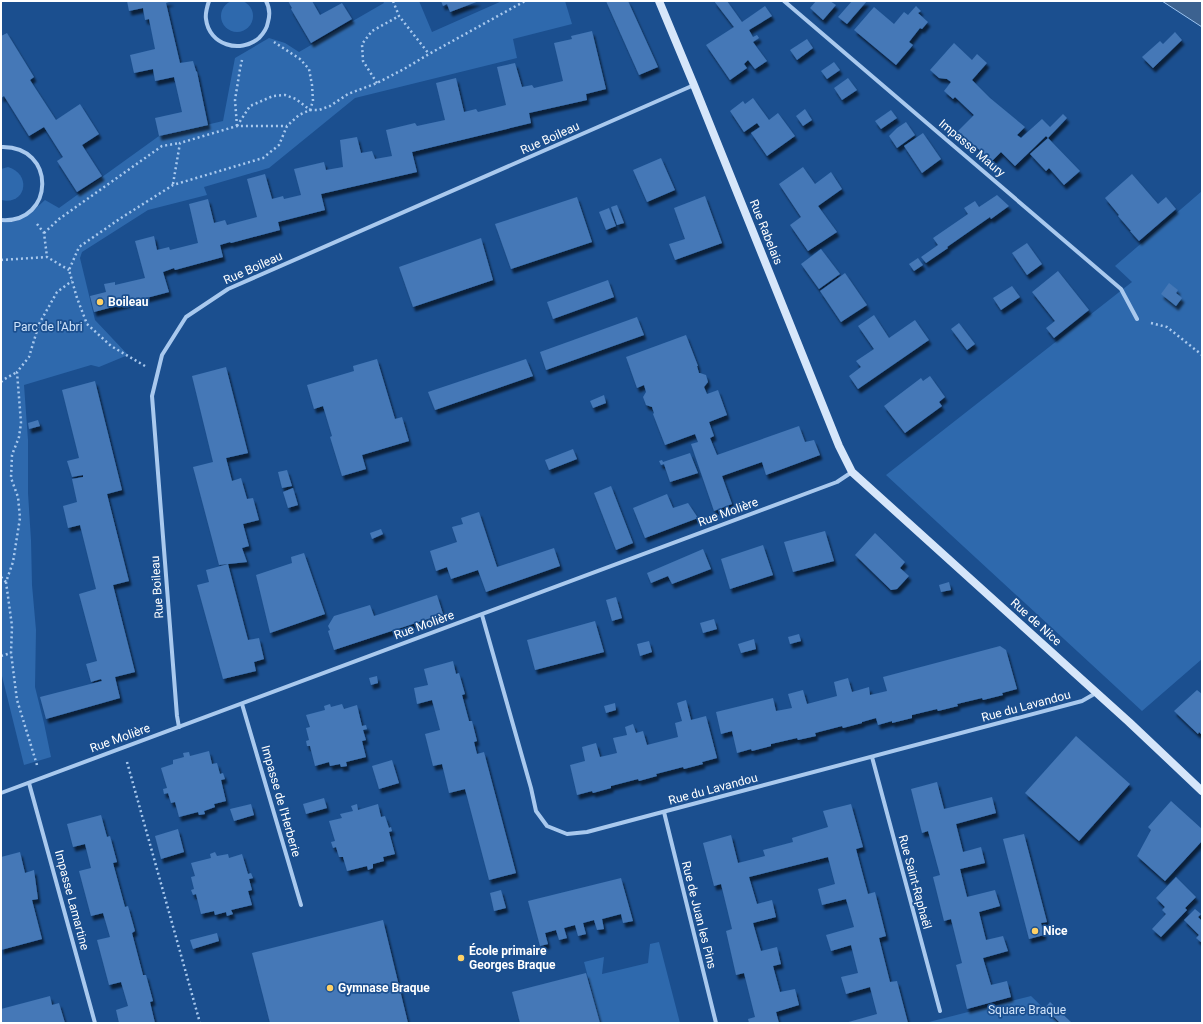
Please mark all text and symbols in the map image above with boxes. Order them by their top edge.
street label: Impasse Maury [936,116,1008,180]
street label: Rue Boileau [518,119,582,157]
street label: Rue Rabelais [747,197,785,267]
street label: Rue Boileau [221,249,285,287]
place label: Boileau [108,295,149,309]
marker: Boileau [95,297,105,307]
park label: Parc de l'Abri [13,320,83,334]
street label: Rue Molière [696,495,760,529]
street label: Rue Boileau [148,555,166,619]
street label: Rue de Nice [1008,596,1064,648]
street label: Rue Molière [392,608,456,642]
street label: Rue du Lavandou [980,687,1072,725]
street label: Rue Molière [88,721,152,755]
street label: Impasse de l'Herberie [258,744,304,858]
street label: Rue du Lavandou [667,770,759,808]
street label: Rue Saint-Raphaël [896,833,934,931]
street label: Impasse Lamartine [52,848,92,952]
street label: Rue de Juan les Pins [679,860,719,970]
place label: Nice [1043,924,1068,938]
marker: Nice [1030,926,1040,936]
place label: École primaire Georges Braque [469,943,556,972]
marker: École primaire Georges Braque [456,953,466,963]
place label: Gymnase Braque [338,981,430,995]
marker: Gymnase Braque [325,983,335,993]
park label: Square Braque [988,1003,1066,1017]

